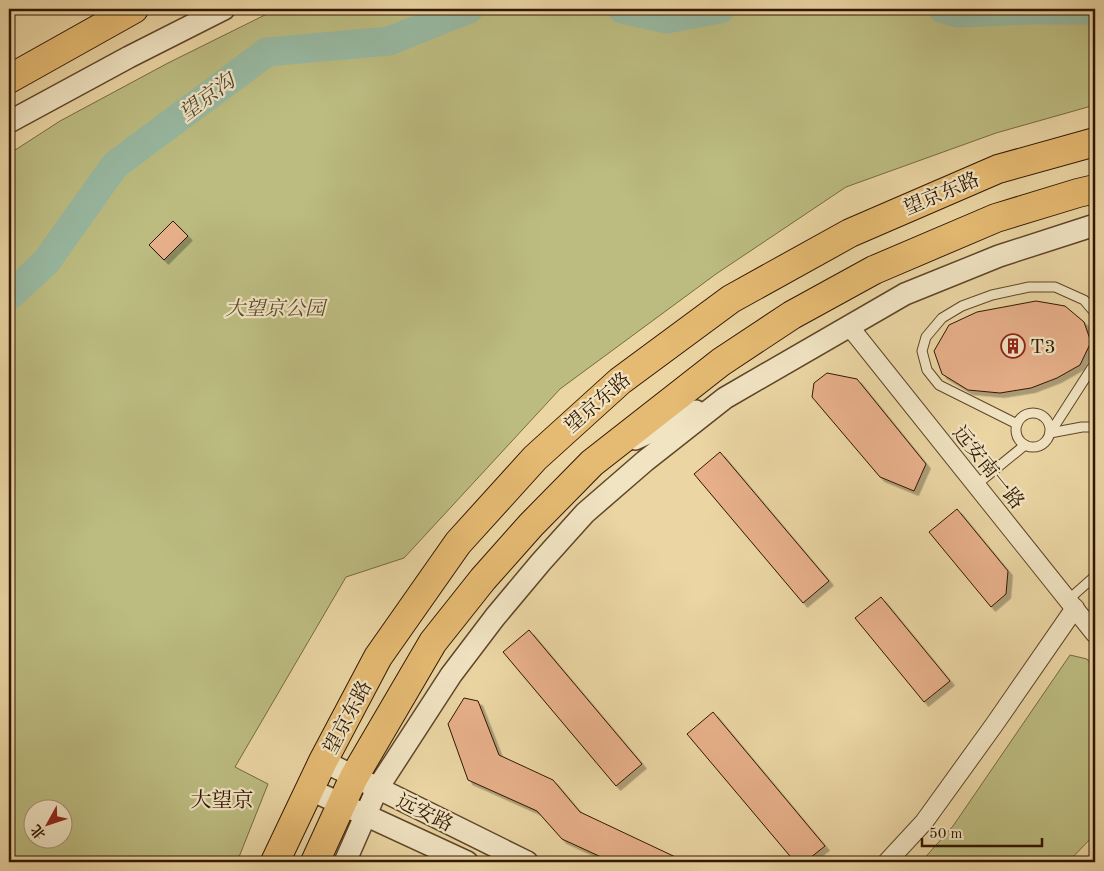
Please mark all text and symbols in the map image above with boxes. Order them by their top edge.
water label: 望京沟 [175,67,242,126]
street label: 望京东路 [900,168,983,220]
park label: 大望京公园 [225,298,328,320]
building icon: T3 [1000,333,1026,359]
place label: T3 [1030,338,1056,358]
street label: 望京东路 [560,368,635,437]
street label: 远安南一路 [948,422,1028,513]
street label: 望京东路 [319,677,376,758]
district label: 大望京 [191,789,254,812]
street label: 远安路 [393,790,456,836]
north arrow [22,798,72,848]
scale bar [922,816,1042,848]
text: 北 [28,822,49,842]
text: 50 m [929,827,963,842]

